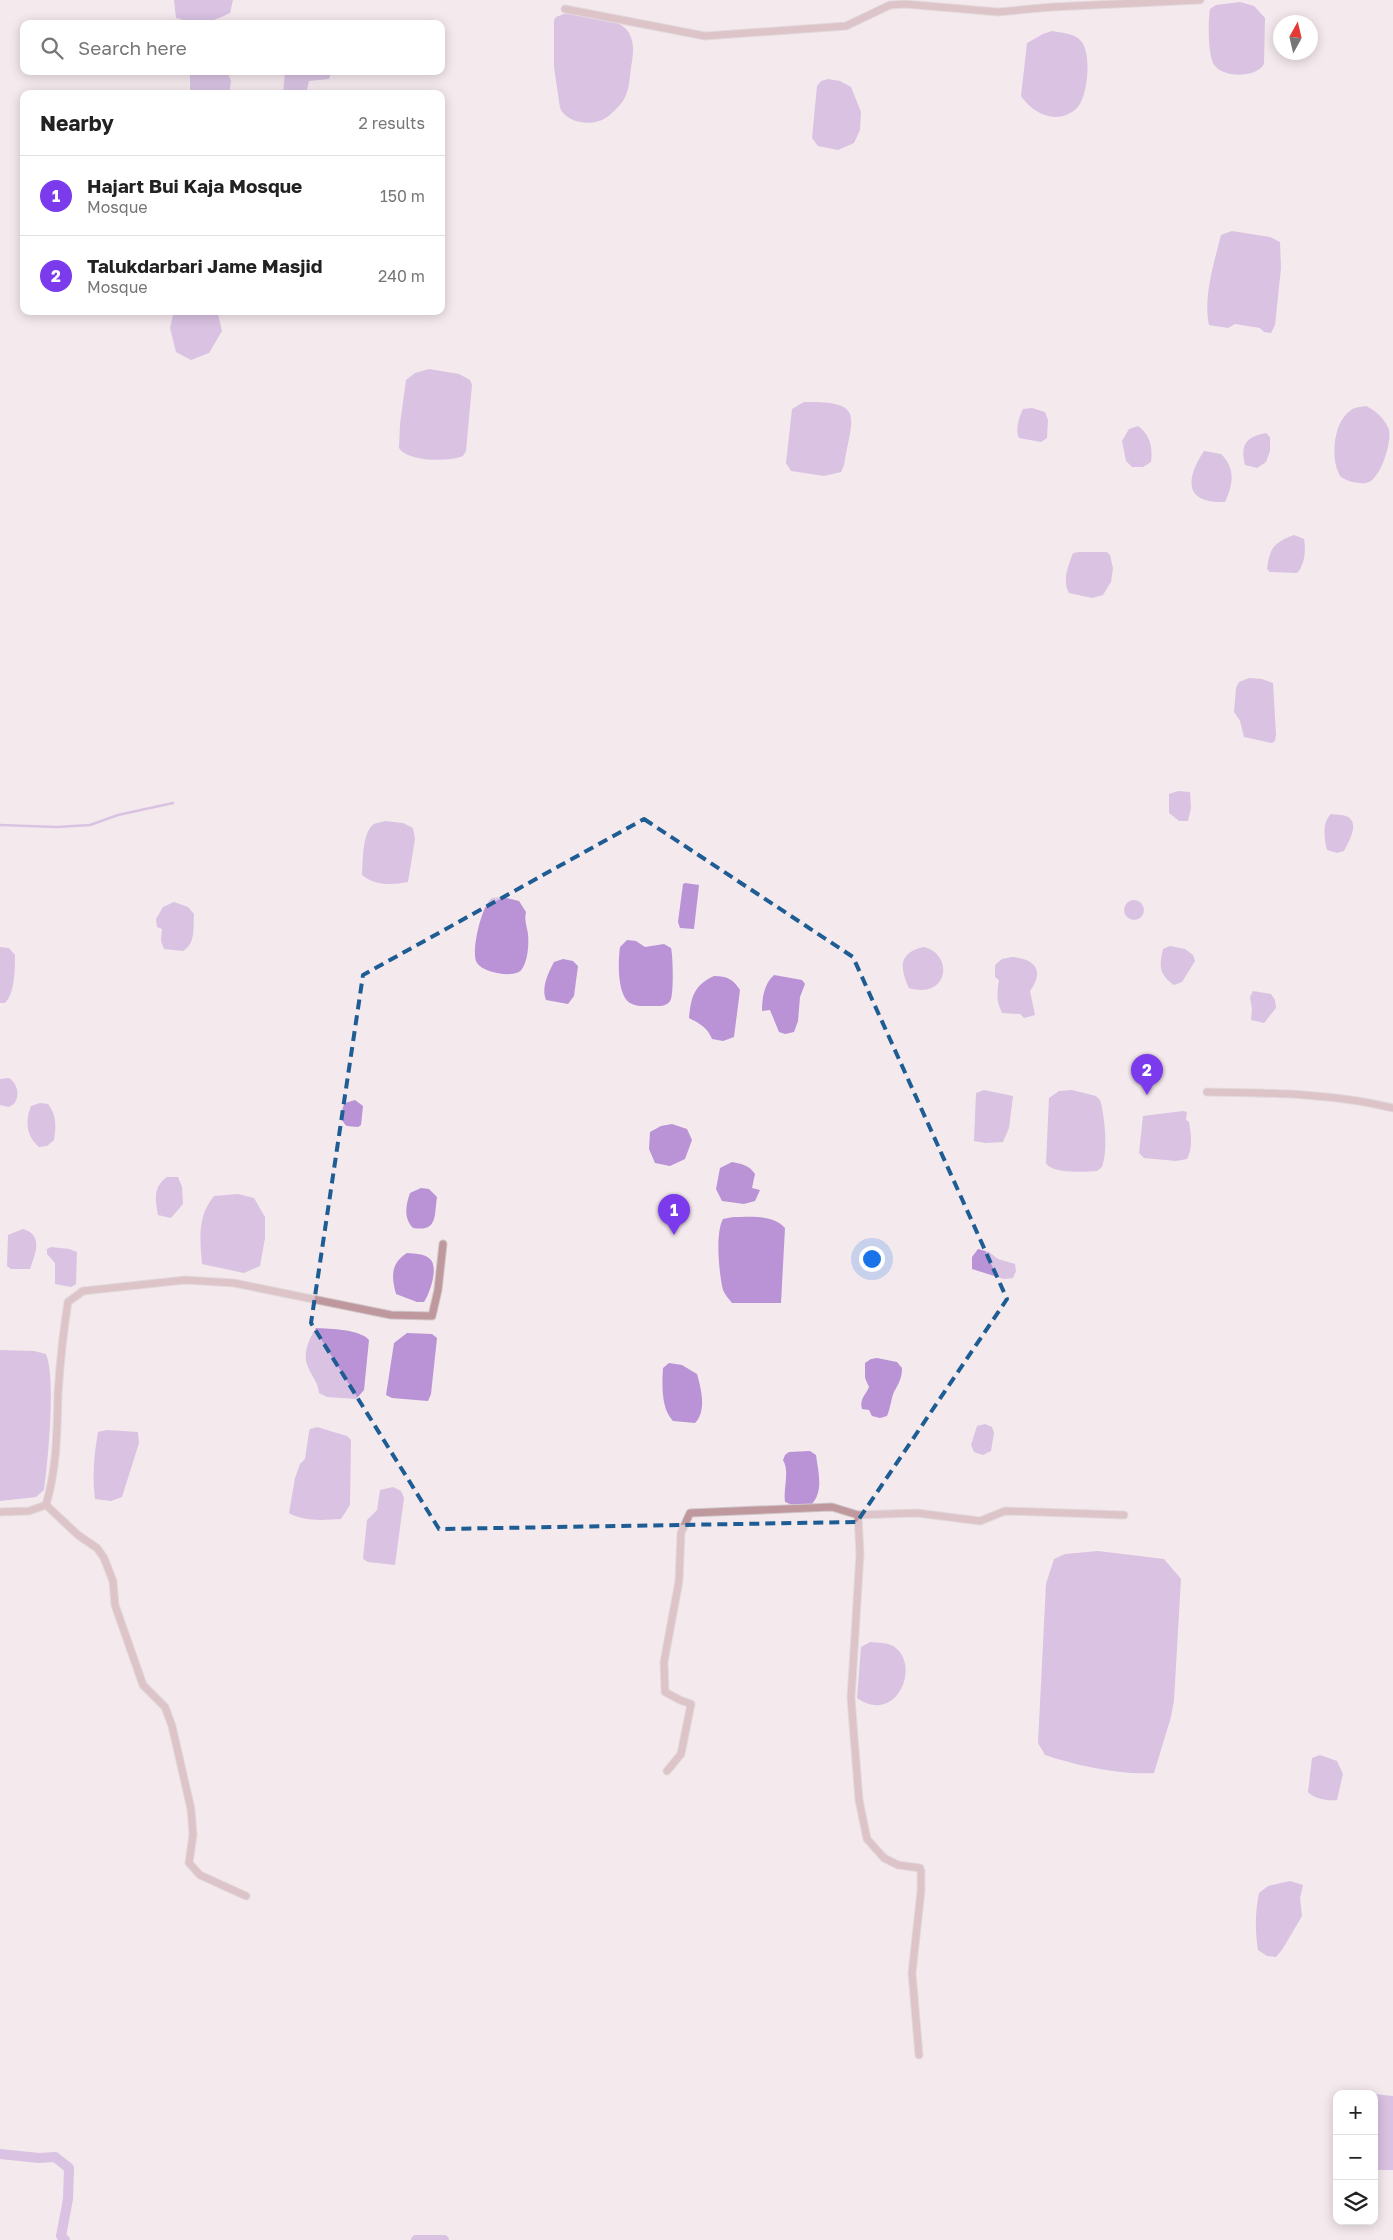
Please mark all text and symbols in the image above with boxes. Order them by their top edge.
north arrow [1273,15,1318,60]
search box [20,20,445,75]
icon: search [38,34,66,62]
text: Search here [78,36,187,59]
text: Nearby [40,110,114,136]
text: 2 results [359,113,425,133]
text: Hajart Bui Kaja Mosque [87,174,302,197]
text: 1 [52,186,60,206]
text: 150 m [380,186,425,206]
text: Mosque [87,197,148,217]
text: Talukdarbari Jame Masjid [87,254,322,277]
text: 2 [51,266,61,286]
text: 240 m [378,266,425,286]
text: Mosque [87,277,148,297]
pin: 2 [1131,1054,1163,1095]
pin: 1 [658,1194,690,1235]
your location [859,1246,885,1272]
map controls [1333,2090,1378,2225]
button: + [1333,2090,1378,2135]
button: − [1333,2135,1378,2180]
button: layers [1333,2180,1378,2225]

